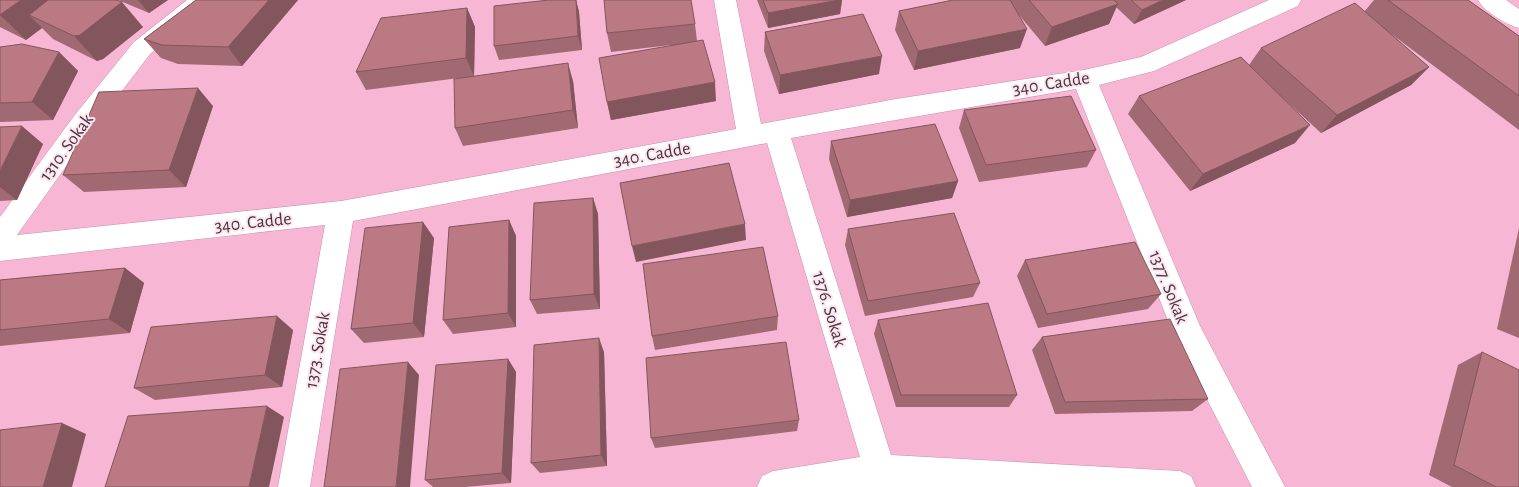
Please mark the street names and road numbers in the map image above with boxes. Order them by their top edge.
street label: 340. Cadde [1012,69,1091,99]
street label: 1310. Sokak [37,110,97,184]
street label: 340. Cadde [613,139,692,171]
street label: 340. Cadde [214,210,292,236]
street label: 1377. Sokak [1145,248,1191,327]
street label: 1376. Sokak [809,269,849,350]
street label: 1373. Sokak [302,310,334,390]

